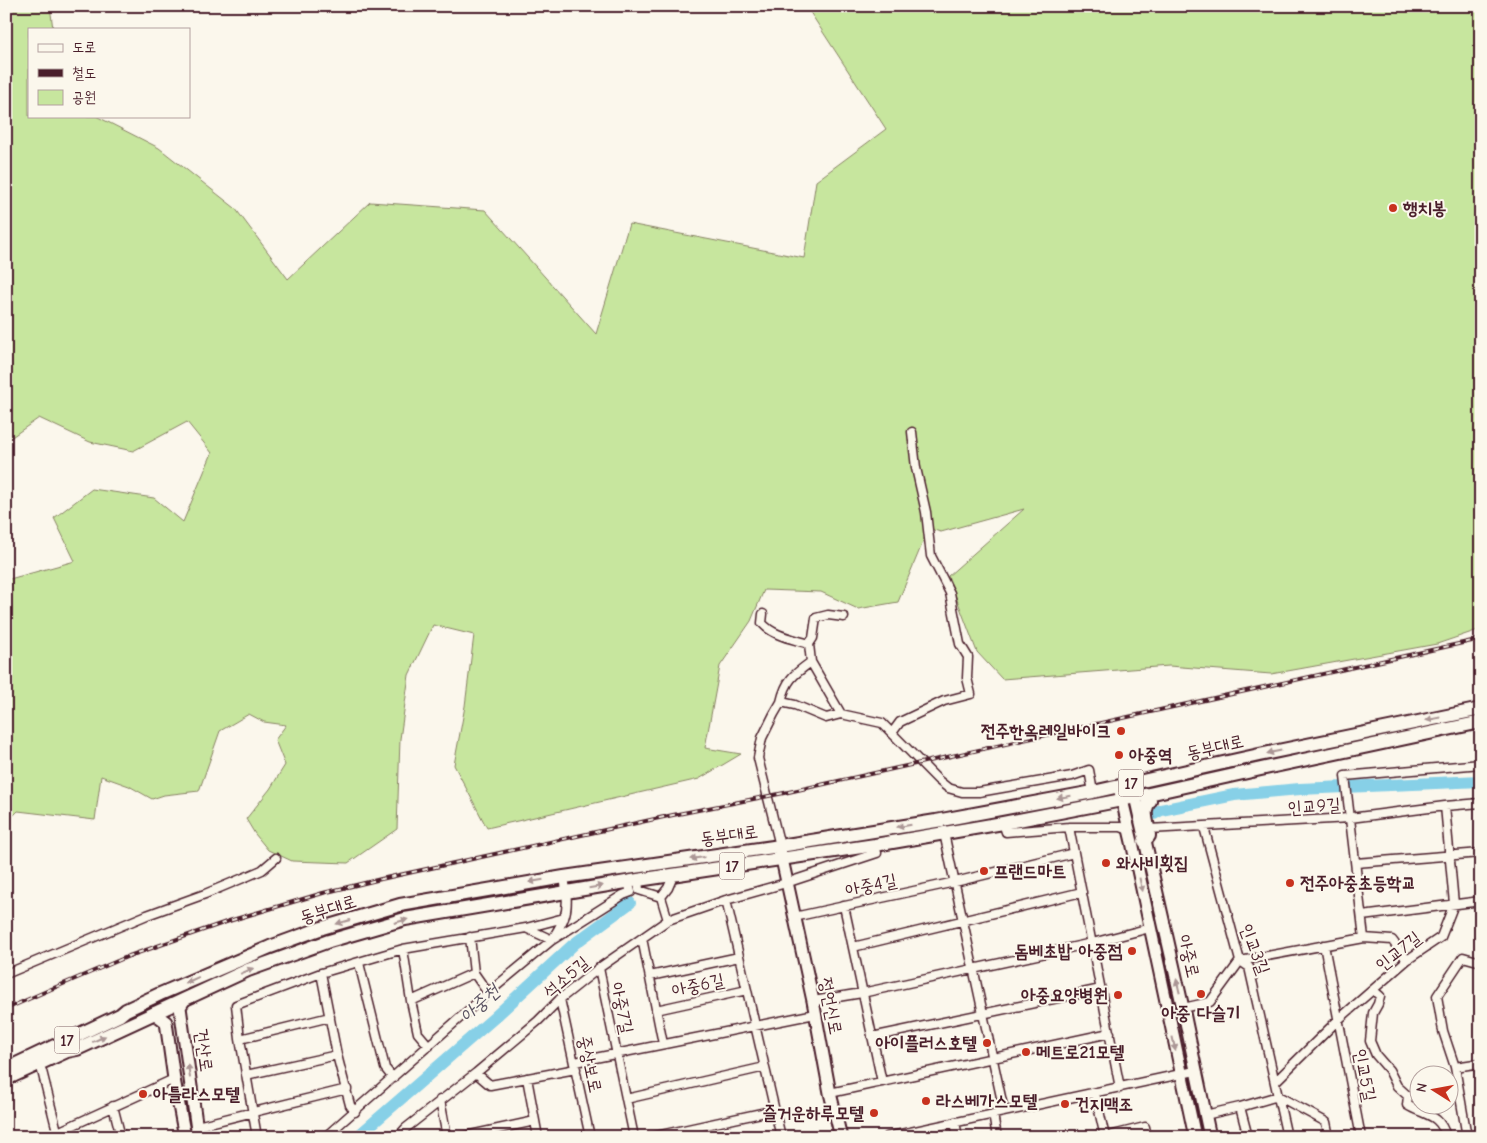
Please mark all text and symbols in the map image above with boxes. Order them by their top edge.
legend [28,28,190,118]
text: 도로 [72,38,96,56]
text: 철도 [72,64,96,82]
text: 공원 [72,88,96,106]
place label: 행치봉 [1402,198,1446,219]
marker: 행치봉 [1387,202,1399,214]
one-way arrow [1425,716,1441,724]
place label: 전주한옥레일바이크 [981,721,1111,742]
marker: 전주한옥레일바이크 [1115,725,1127,737]
street label: 동부대로 [1185,731,1246,764]
place label: 아중역 [1129,745,1172,766]
one-way arrow [1266,748,1281,756]
marker: 아중역 [1113,749,1125,761]
road number: 17 [1118,770,1144,796]
one-way arrow [1055,794,1071,802]
street label: 인교9길 [1287,794,1342,819]
street label: 동부대로 [699,821,759,850]
one-way arrow [895,822,911,830]
road number: 17 [720,852,744,879]
place label: 와사비횟집 [1116,853,1188,874]
one-way arrow [688,854,704,862]
marker: 와사비횟집 [1100,857,1112,869]
place label: 프랜드마트 [994,861,1066,882]
marker: 프랜드마트 [978,865,990,877]
street label: 아중4길 [843,870,899,901]
place label: 전주아중초등학교 [1300,873,1416,894]
marker: 전주아중초등학교 [1284,877,1296,889]
one-way arrow [528,878,544,886]
one-way arrow [1138,878,1146,894]
one-way arrow [588,883,604,891]
street label: 동부대로 [297,891,359,928]
one-way arrow [393,916,408,924]
one-way arrow [335,918,350,926]
street label: 인교3길 [1235,921,1274,978]
street label: 인교7길 [1371,927,1426,976]
street label: 아중로 [1173,933,1204,980]
place label: 돔베초밥 아중점 [1014,941,1123,962]
marker: 돔베초밥 아중점 [1126,945,1138,957]
street label: 석소5길 [539,952,594,1003]
one-way arrow [239,967,254,974]
street label: 아중6길 [670,970,727,1001]
street label: 정언신로 [815,976,846,1037]
one-way arrow [185,977,199,985]
water label: 아중천 [455,979,505,1027]
one-way arrow [1174,979,1182,994]
street label: 아중7길 [606,981,637,1036]
place label: 아중요양병원 [1021,985,1108,1006]
marker: 아중 다슬기 [1195,988,1207,1000]
marker: 아중요양병원 [1112,989,1124,1001]
place label: 아중 다슬기 [1162,1003,1240,1024]
road number: 17 [54,1026,80,1054]
street label: 건산로 [190,1027,217,1073]
place label: 아이플러스호텔 [876,1033,978,1054]
one-way arrow [92,1034,106,1042]
street label: 중상보로 [573,1034,606,1095]
marker: 아이플러스호텔 [981,1037,993,1049]
one-way arrow [1171,1037,1179,1053]
place label: 메트로21모텔 [1036,1042,1125,1063]
marker: 메트로21모텔 [1020,1046,1032,1058]
street label: 인교5길 [1349,1047,1380,1104]
one-way arrow [185,1063,193,1079]
north arrow [1410,1066,1460,1116]
text: N [1413,1082,1431,1094]
place label: 아틀라스모텔 [153,1084,240,1105]
marker: 아틀라스모텔 [137,1088,149,1100]
place label: 라스베가스모텔 [936,1091,1038,1112]
place label: 건지맥조 [1075,1094,1133,1115]
marker: 라스베가스모텔 [920,1095,932,1107]
marker: 건지맥조 [1059,1098,1071,1110]
place label: 즐거운하루모텔 [763,1103,865,1124]
marker: 즐거운하루모텔 [868,1107,880,1119]

